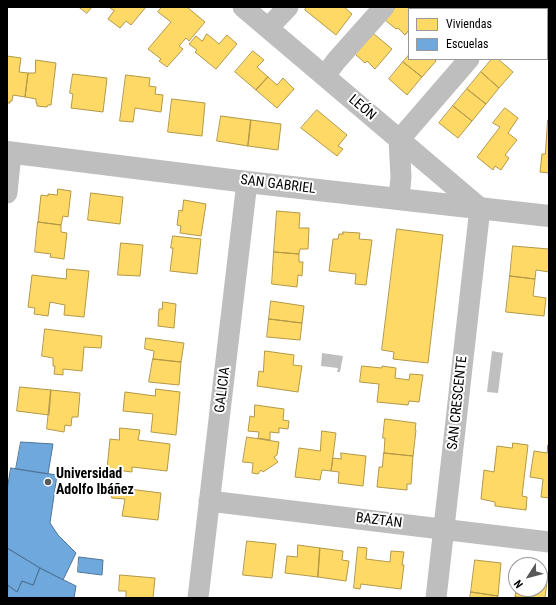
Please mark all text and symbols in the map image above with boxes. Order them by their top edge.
legend [408,8,548,60]
text: Viviendas [446,17,492,31]
text: Escuelas [446,37,488,51]
street label: LEÓN [345,92,379,124]
street label: SAN GABRIEL [239,172,317,198]
street label: SAN CRESCENTE [445,355,471,451]
street label: GALICIA [212,366,234,414]
place label: Universidad Adolfo Ibáñez [56,466,134,498]
marker: Universidad Adolfo Ibáñez [43,477,53,487]
street label: BAZTÁN [355,510,403,532]
north arrow [508,557,548,597]
text: N [511,577,526,590]

